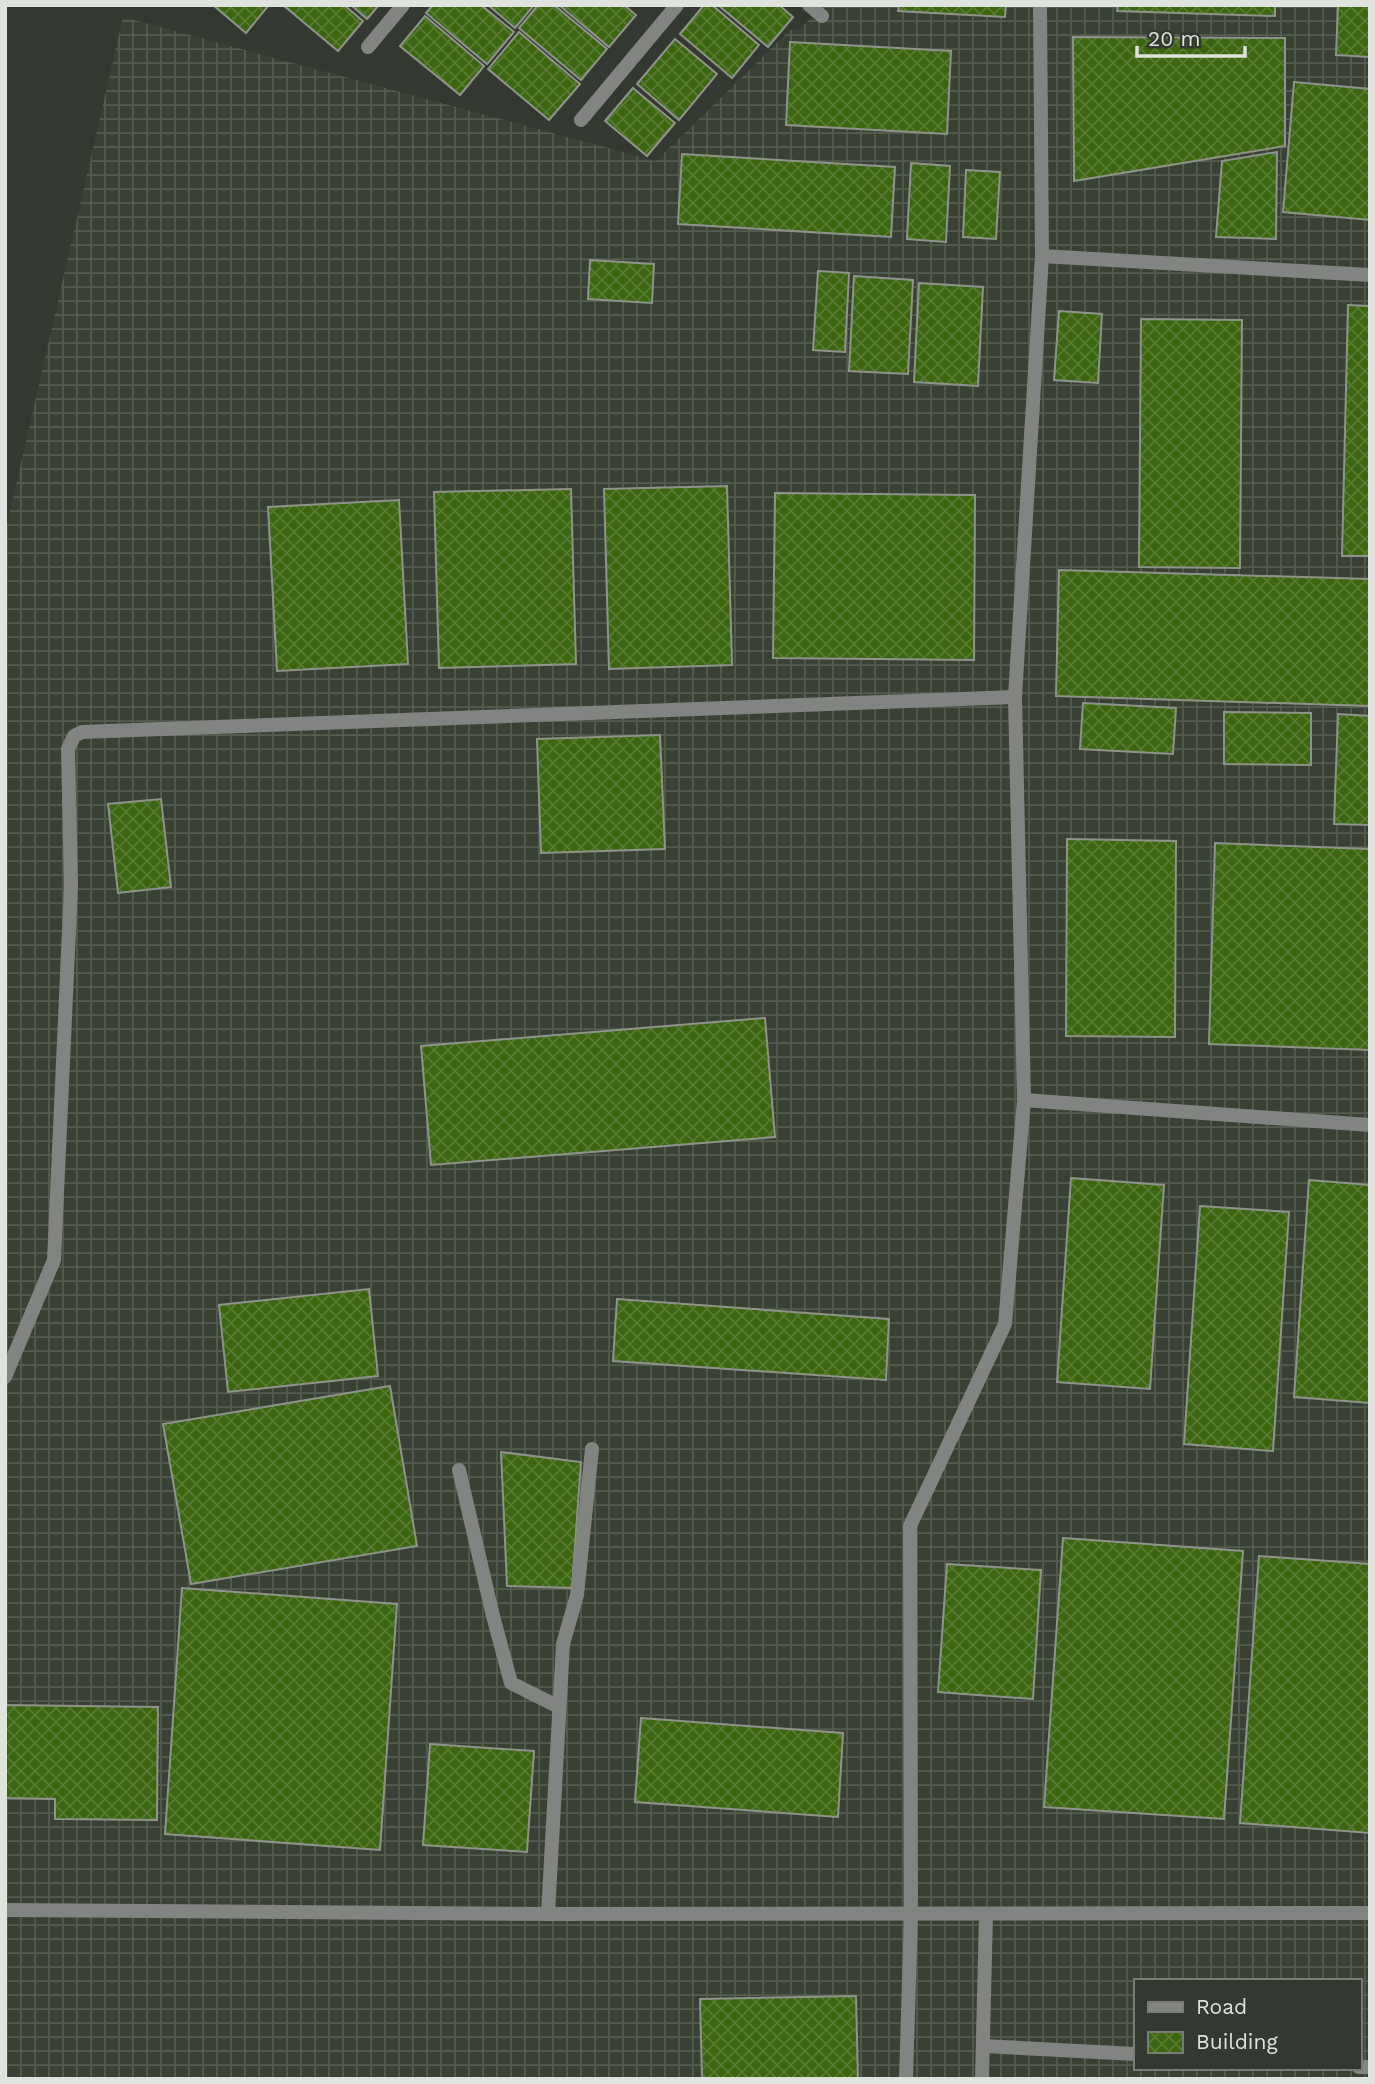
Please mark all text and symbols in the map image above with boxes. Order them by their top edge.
scale bar [1137,14,1246,58]
text: 20 m [1148,26,1200,51]
legend [1134,1979,1361,2070]
text: Road [1196,1994,1247,2019]
text: Building [1196,2029,1278,2054]

